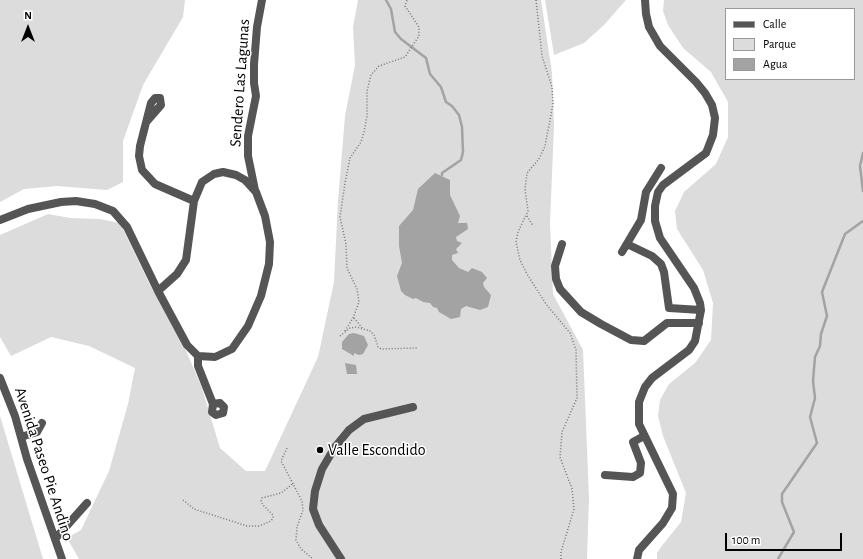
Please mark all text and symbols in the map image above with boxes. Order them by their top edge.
north arrow [8,8,48,48]
legend [725,8,855,80]
text: N [24,10,32,21]
street label: Sendero Las Lagunas [226,18,254,148]
text: Calle [763,18,786,30]
text: Parque [763,38,796,50]
text: Agua [763,58,787,70]
street label: Avenida Paseo Pie Andino [10,385,78,543]
place label: Valle Escondido [328,440,426,460]
marker: Valle Escondido [315,445,325,455]
scale bar [727,525,844,551]
text: 100 m [732,534,760,546]

